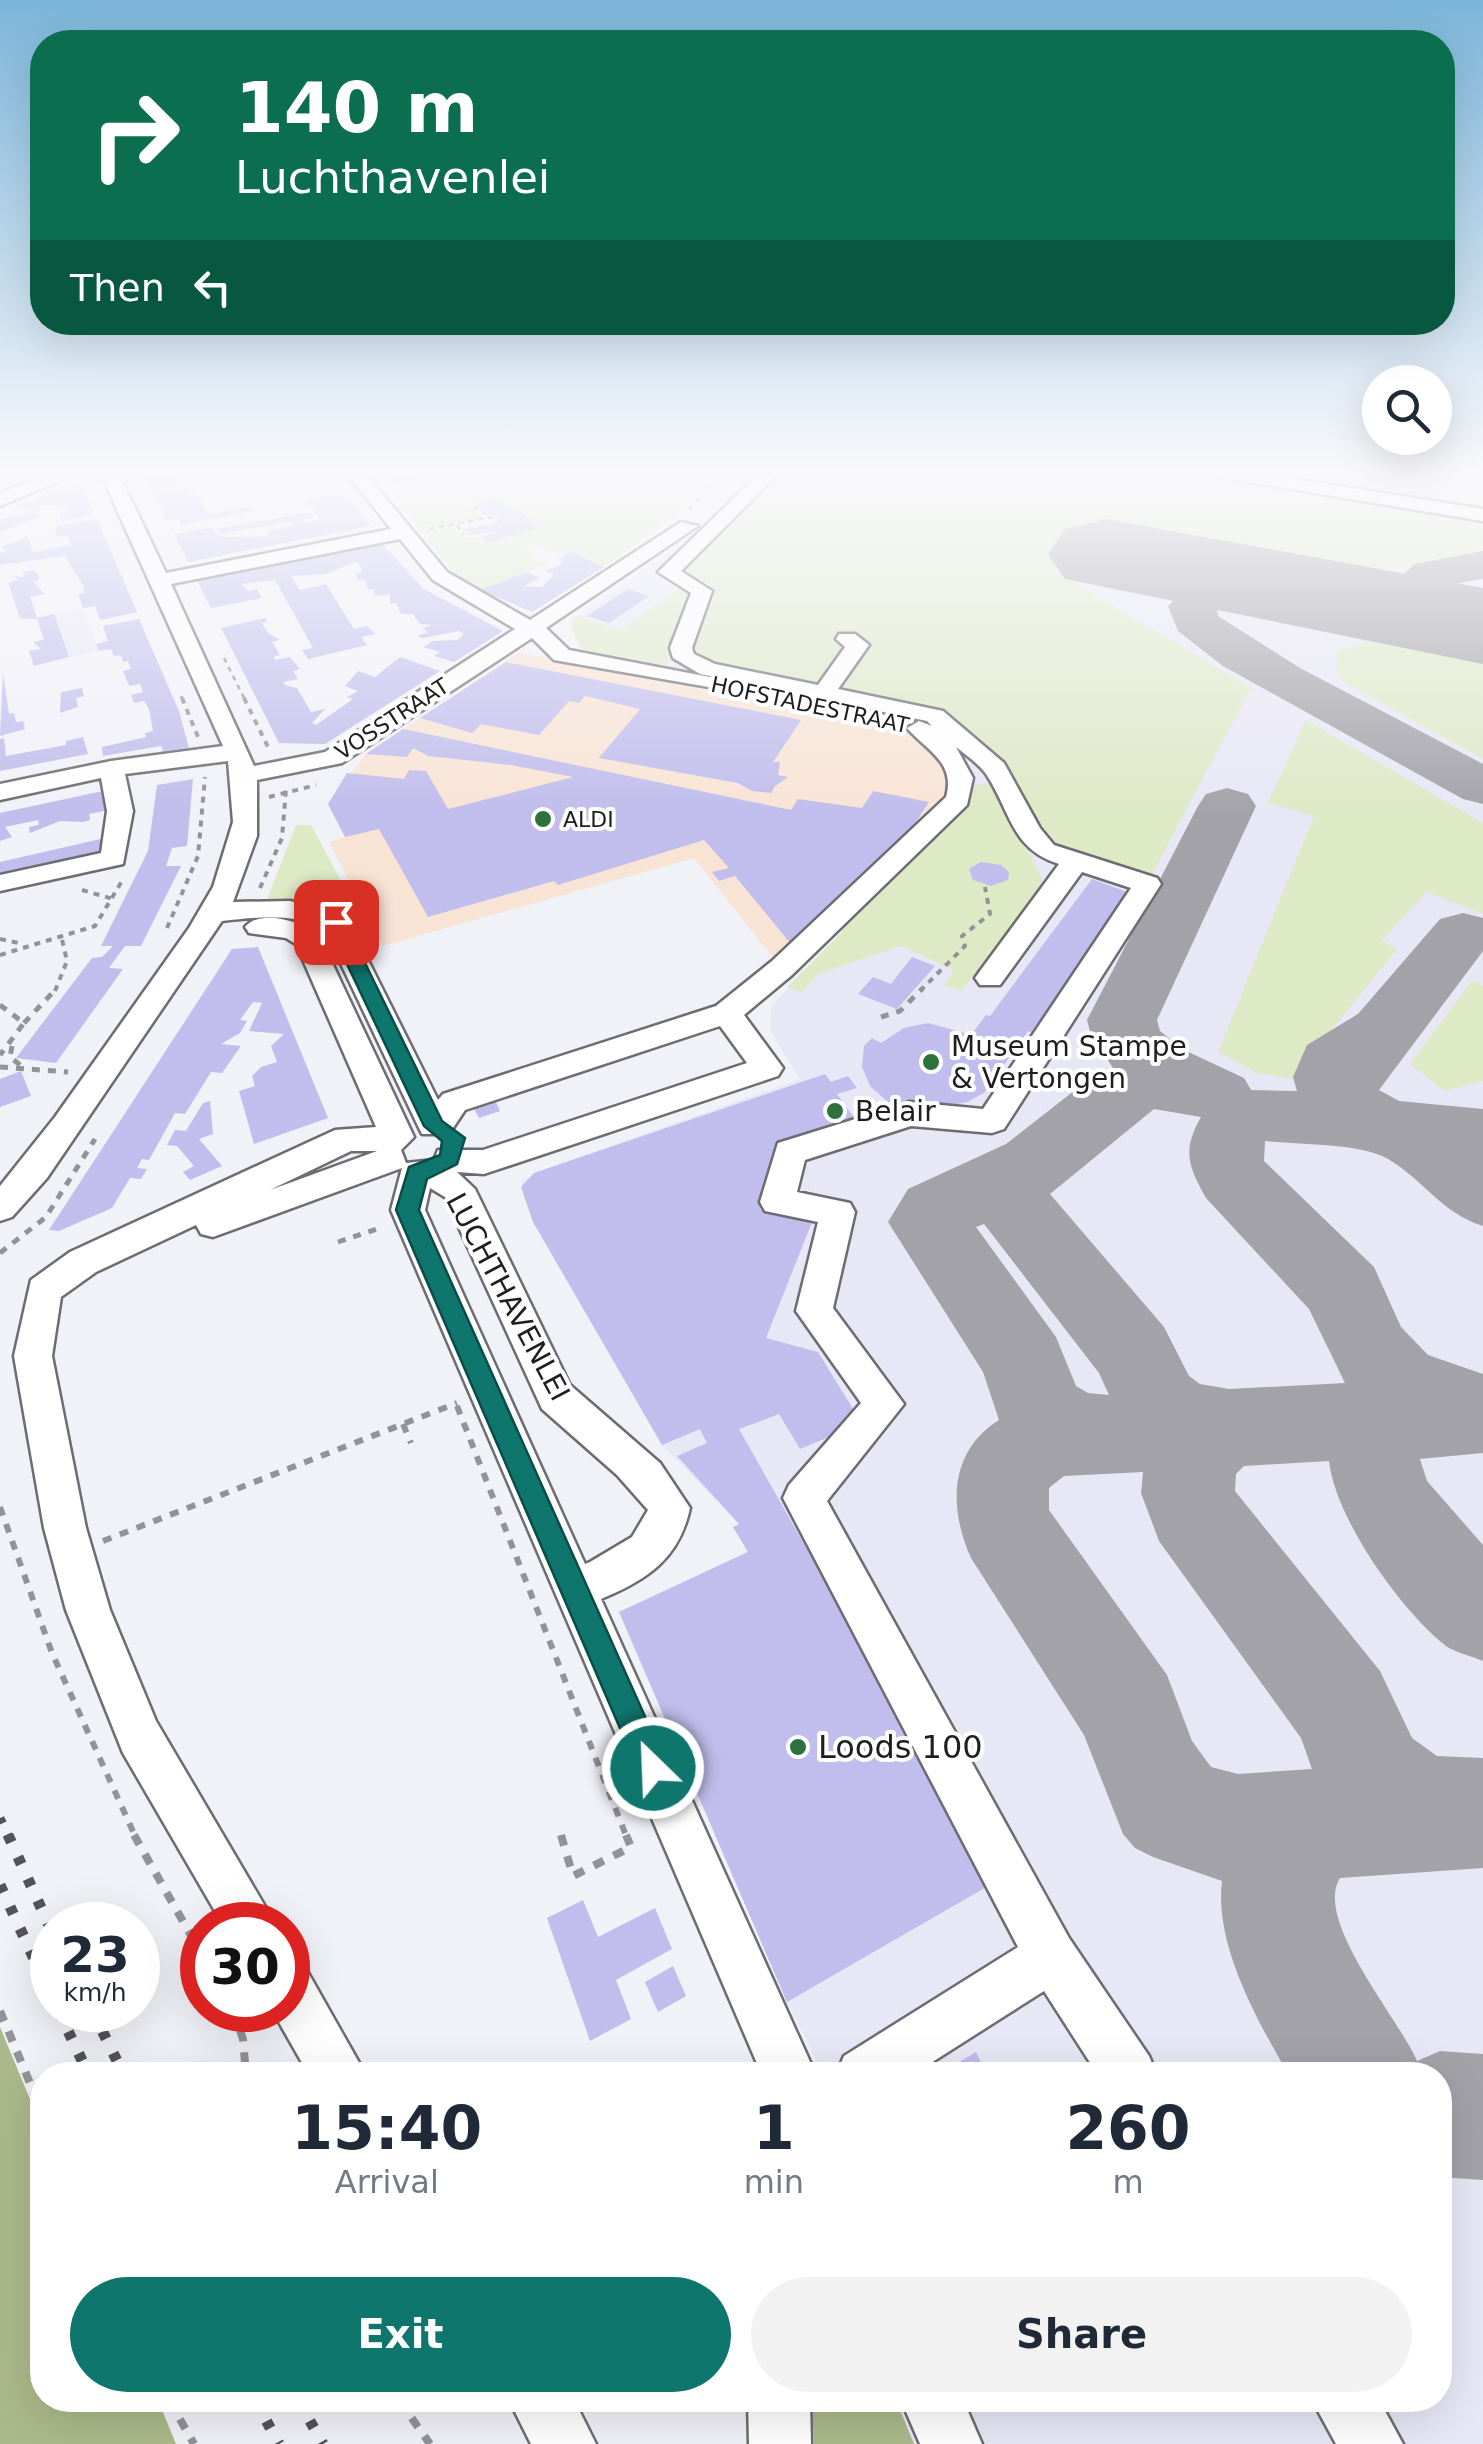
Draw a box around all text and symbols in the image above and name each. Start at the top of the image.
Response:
text: 140 m [235,67,478,149]
icon: right [70,70,200,200]
text: Luchthavenlei [235,151,550,204]
icon: left [185,260,240,315]
text: Then [70,266,165,310]
map controls [1362,365,1452,455]
button: search [1362,365,1452,455]
street label: HOFSTADESTRAAT [709,672,912,738]
street label: VOSSTRAAT [331,673,454,765]
place label: ALDI [563,807,614,832]
marker: ALDI [532,808,554,830]
pin [294,880,379,965]
icon: arrive [309,895,364,950]
place label: Museum Stampe & Vertongen [951,1030,1187,1095]
marker: Museum Stampe & Vertongen [920,1051,942,1073]
place label: Belair [855,1095,936,1128]
marker: Belair [824,1100,846,1122]
street label: LUCHTHAVENLEI [439,1188,577,1406]
position arrow [601,1716,705,1820]
place label: Loods 100 [818,1728,983,1766]
marker: Loods 100 [787,1736,809,1758]
speed limit sign: 30 [180,1902,310,2032]
text: 23 [60,1926,130,1984]
text: km/h [63,1978,127,2007]
text: 15:40 [291,2093,482,2163]
text: 1 [753,2093,795,2163]
text: 260 [1065,2093,1191,2163]
text: Arrival [335,2163,439,2201]
text: min [744,2163,804,2201]
text: m [1112,2163,1144,2201]
button: Exit [70,2277,731,2392]
button: Share [751,2277,1412,2392]

